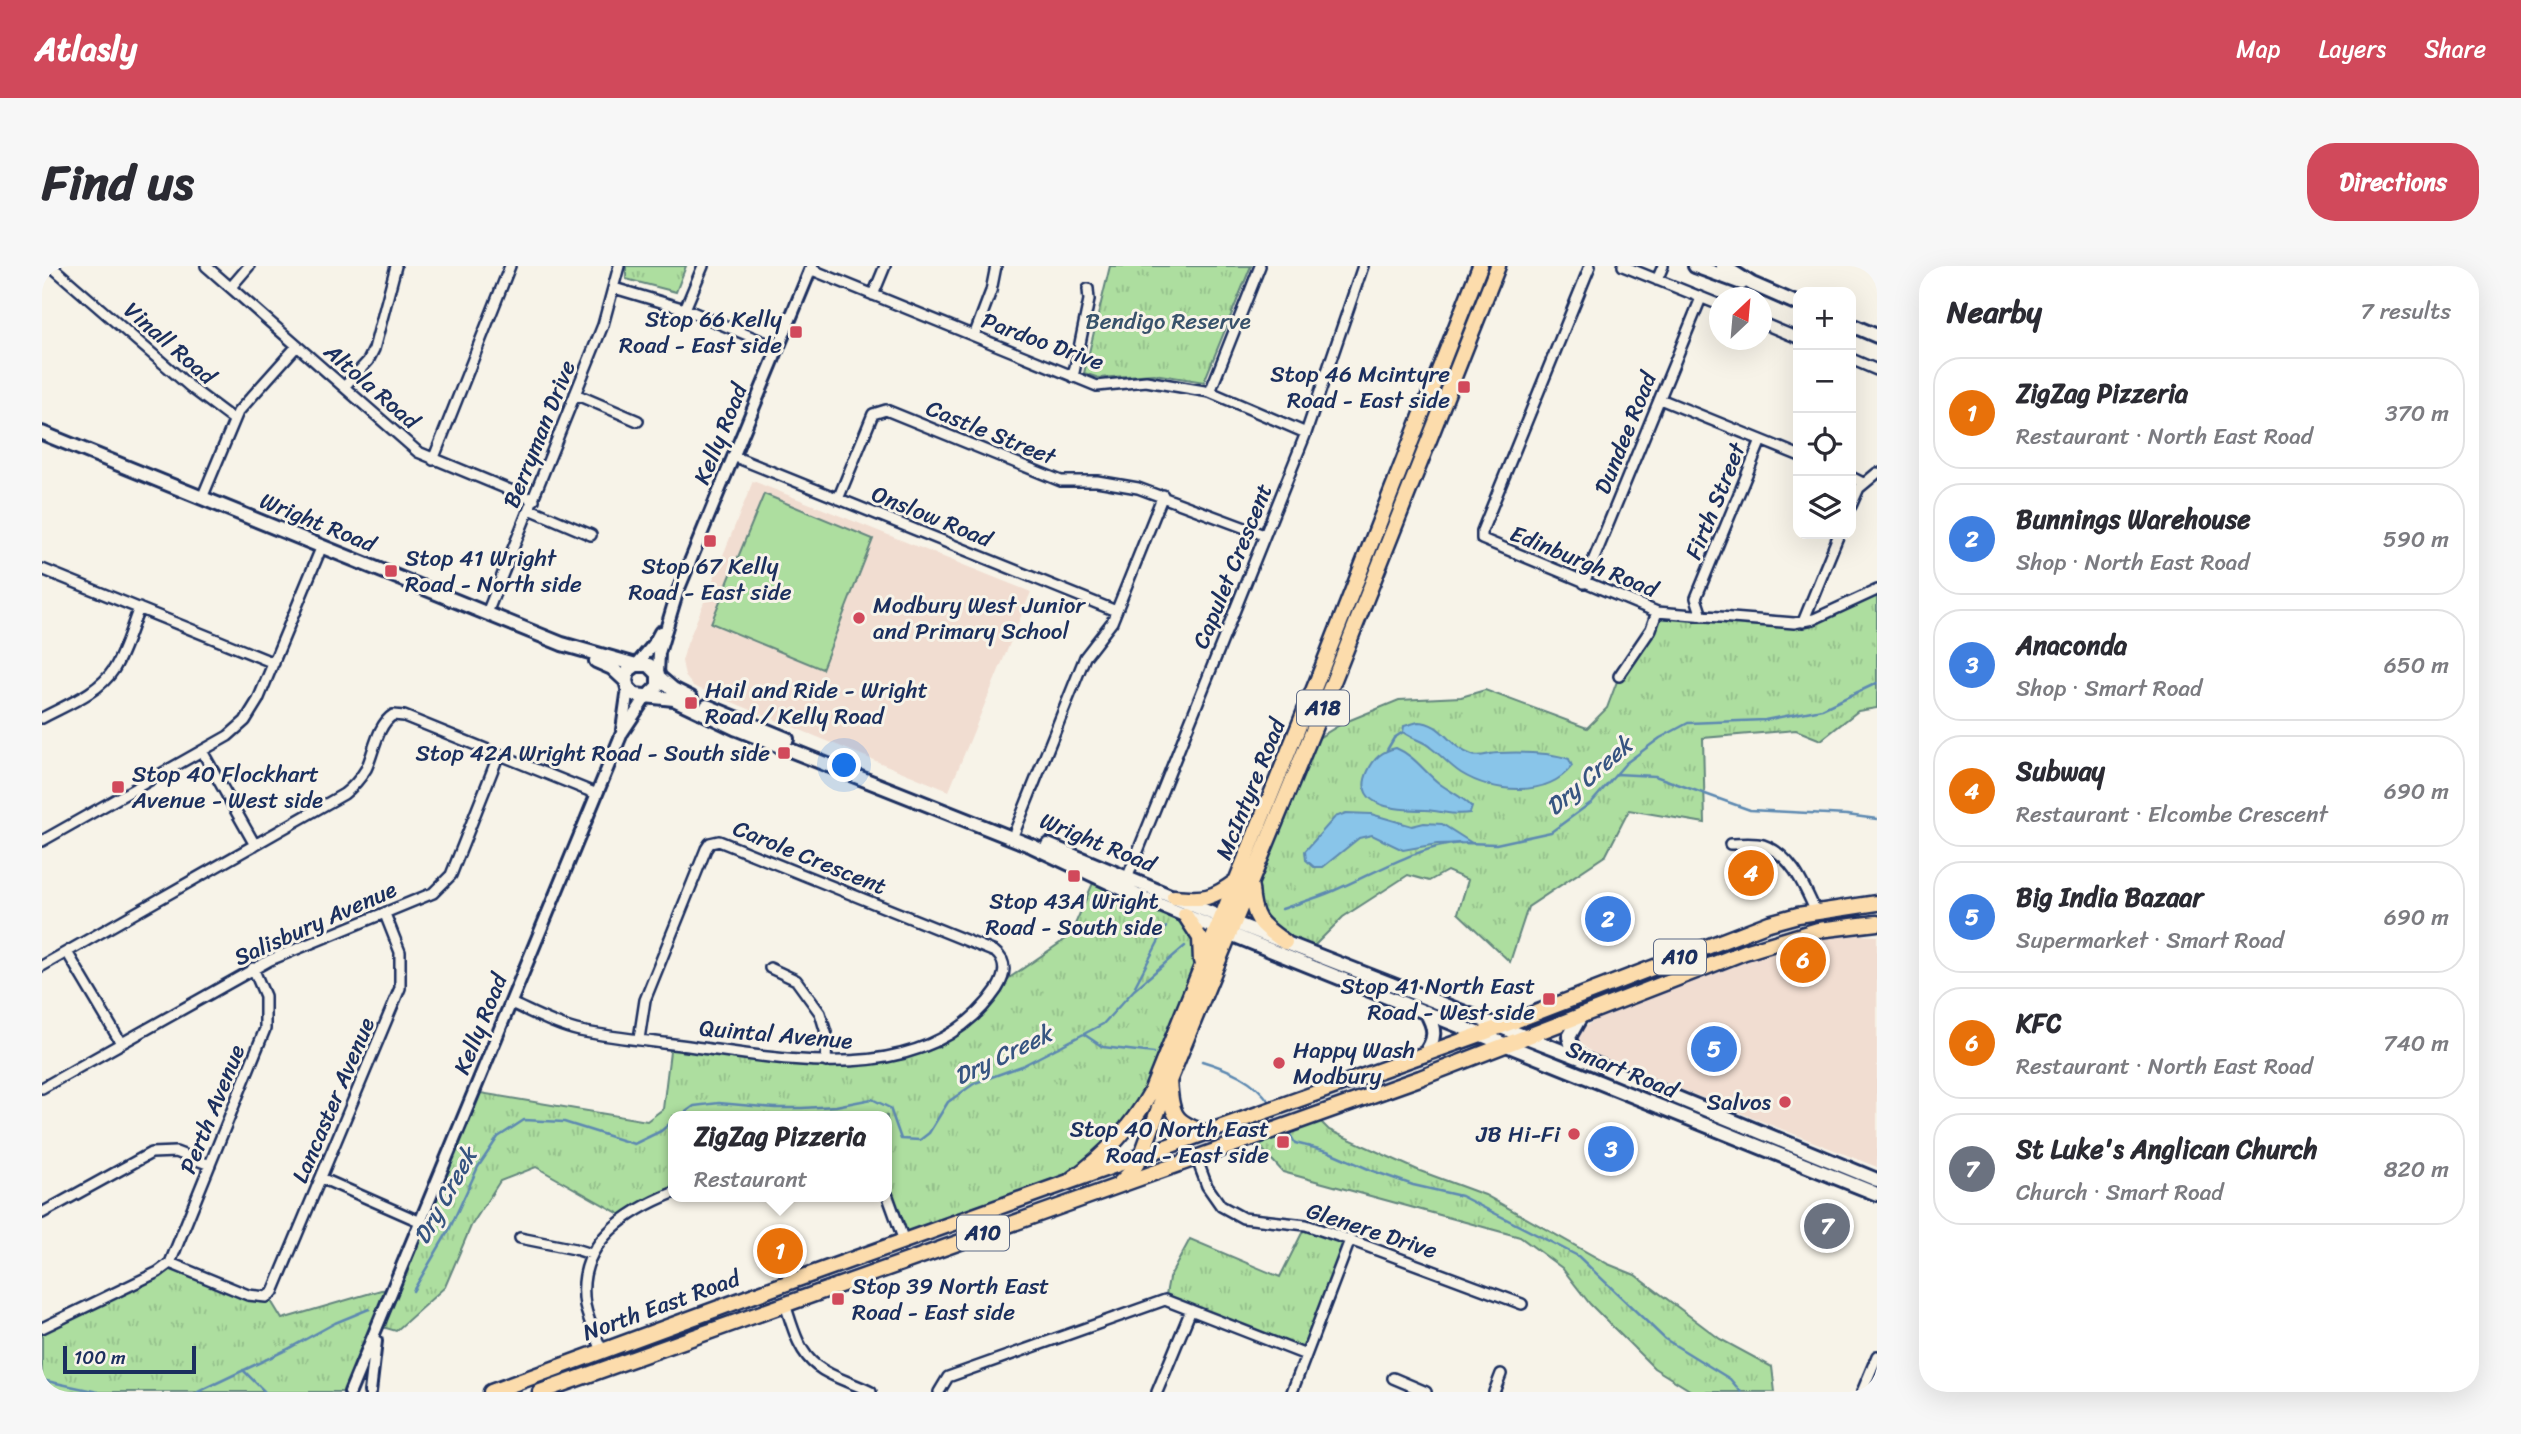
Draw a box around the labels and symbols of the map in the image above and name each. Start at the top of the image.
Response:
north arrow [1709,287,1772,350]
street label: Vinall Road [114,291,227,397]
place label: Stop 66 Kelly Road - East side [619,299,782,366]
street label: Pardoo Drive [976,300,1110,383]
park label: Bendigo Reserve [1085,301,1251,342]
marker: Stop 66 Kelly Road - East side [788,324,804,340]
street label: Altola Road [314,332,430,441]
street label: Berryman Drive [491,354,588,514]
place label: Stop 46 Mcintyre Road - East side [1270,354,1450,421]
street label: Dundee Road [1582,364,1669,501]
street label: Kelly Road [682,376,760,491]
marker: Stop 46 Mcintyre Road - East side [1456,379,1472,395]
street label: Castle Street [920,388,1064,478]
street label: Firth Street [1673,435,1758,566]
street label: Onslow Road [865,474,1000,560]
street label: Capulet Crescent [1181,477,1284,655]
street label: Wright Road [253,481,384,565]
street label: Edinburgh Road [1504,513,1666,610]
marker: Stop 67 Kelly Road - East side [702,533,718,549]
place label: Stop 41 Wright Road - North side [405,538,582,605]
place label: Stop 67 Kelly Road - East side [629,546,792,613]
marker: Stop 41 Wright Road - North side [383,563,399,579]
place label: Modbury West Junior and Primary School [873,585,1086,652]
marker: Modbury West Junior and Primary School [851,610,867,626]
place label: Hail and Ride - Wright Road / Kelly Road [705,670,928,737]
road number: A18 [1297,690,1349,726]
marker: Hail and Ride - Wright Road / Kelly Road [683,695,699,711]
street label: McIntyre Road [1203,710,1298,866]
water label: Dry Creek [1536,724,1645,826]
place label: Stop 42A Wright Road - South side [416,733,770,774]
marker: Stop 42A Wright Road - South side [776,745,792,761]
your location [827,748,861,782]
place label: Stop 40 Flockhart Avenue - West side [131,754,323,821]
marker: Stop 40 Flockhart Avenue - West side [110,779,126,795]
street label: Wright Road [1033,801,1164,885]
street label: Carole Crescent [727,808,893,907]
pin: 4 [1728,847,1774,899]
marker: Stop 43A Wright Road - South side [1066,868,1082,884]
street label: Salisbury Avenue [227,869,403,978]
place label: Stop 43A Wright Road - South side [985,881,1163,948]
pin: 2 [1585,893,1631,945]
pin: 6 [1780,934,1826,986]
road number: A10 [1654,940,1706,974]
street label: Kelly Road [442,966,520,1081]
place label: Stop 41 North East Road - West side [1340,966,1535,1033]
marker: Stop 41 North East Road - West side [1541,991,1557,1007]
street label: Quintal Avenue [698,1007,854,1062]
street label: Lancaster Avenue [280,1011,387,1190]
water label: Dry Creek [947,1012,1062,1097]
pin: 5 [1691,1023,1737,1075]
street label: Smart Road [1560,1028,1686,1111]
place label: Happy Wash Modbury [1293,1030,1415,1097]
street label: Perth Avenue [168,1038,257,1180]
marker: Happy Wash Modbury [1271,1055,1287,1071]
place label: Salvos [1707,1082,1772,1123]
marker: Salvos [1777,1094,1793,1110]
place label: Stop 40 North East Road - East side [1070,1109,1269,1176]
place label: JB Hi-Fi [1475,1114,1561,1155]
pin: 3 [1588,1123,1634,1175]
marker: JB Hi-Fi [1566,1126,1582,1142]
marker: Stop 40 North East Road - East side [1275,1134,1291,1150]
water label: Dry Creek [401,1137,490,1252]
street label: Glenere Drive [1301,1190,1443,1271]
pin: 7 [1804,1200,1850,1252]
road number: A10 [957,1216,1009,1250]
pin: 1 [757,1225,803,1277]
street label: North East Road [577,1257,748,1353]
place label: Stop 39 North East Road - East side [852,1266,1049,1333]
marker: Stop 39 North East Road - East side [830,1291,846,1307]
scale bar [63,1343,196,1375]

